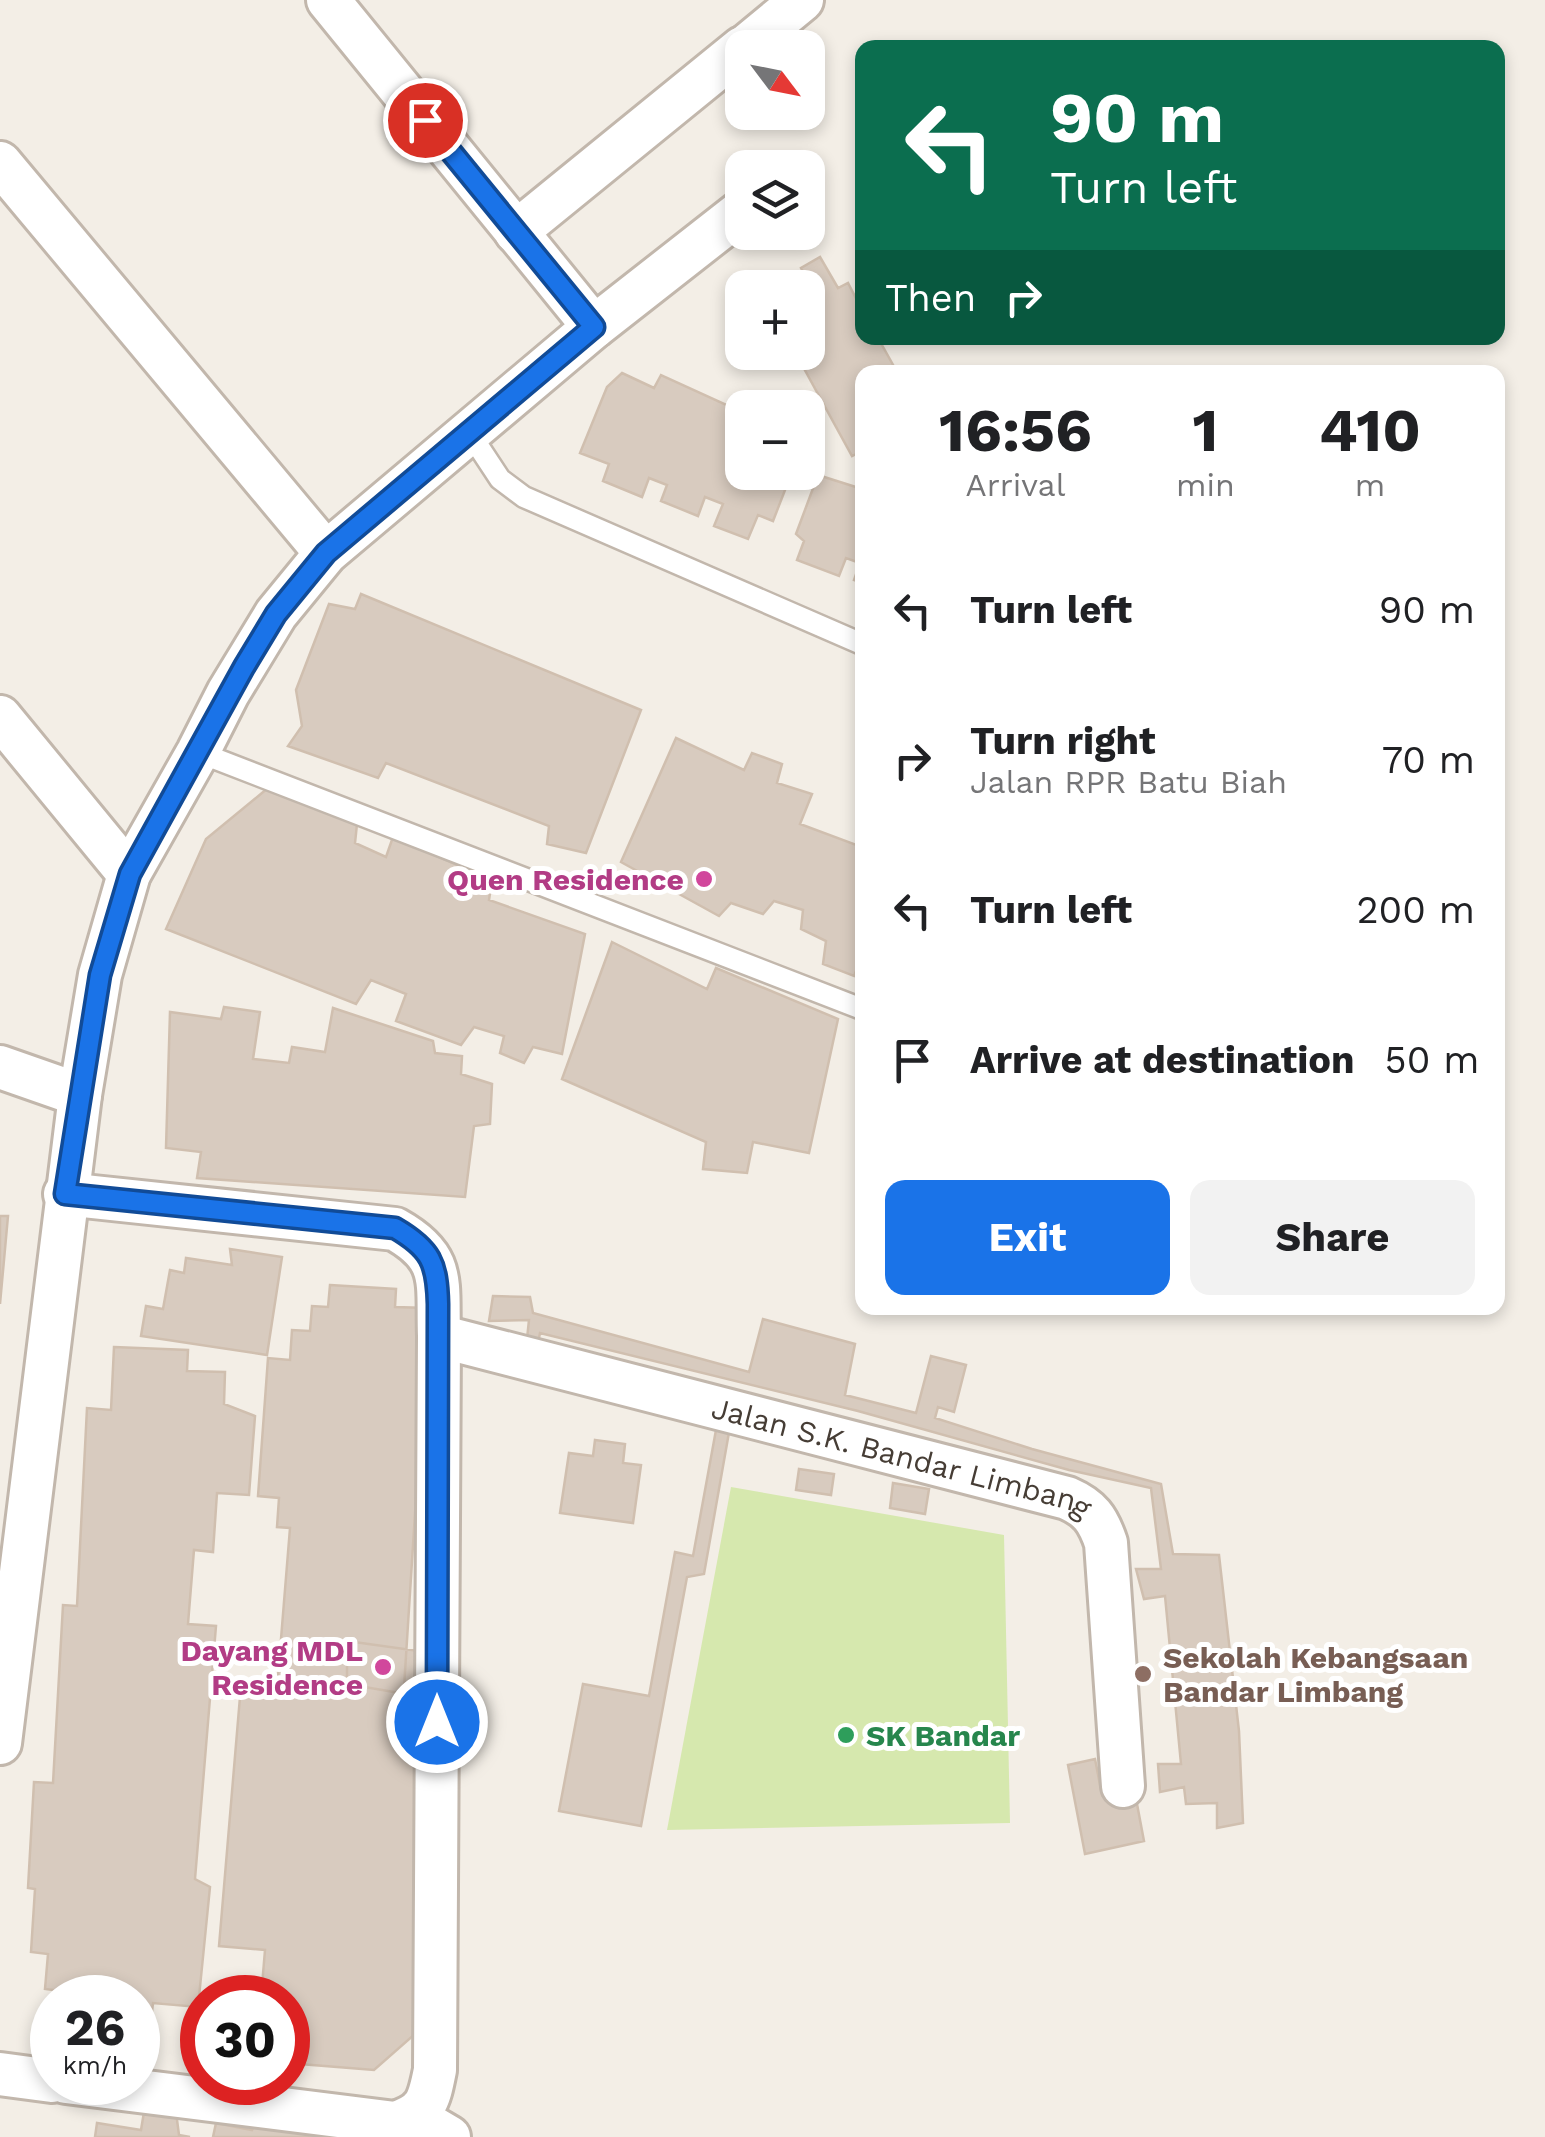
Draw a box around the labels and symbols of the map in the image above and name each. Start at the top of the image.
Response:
north arrow [725,30,825,130]
pin [383,78,468,163]
place label: Quen Residence [447,862,684,897]
marker: Quen Residence [693,868,715,890]
street label: Jalan S.K. Bandar Limbang [708,1390,1099,1525]
place label: Dayang MDL Residence [180,1633,363,1702]
place label: Sekolah Kebangsaan Bandar Limbang [1163,1640,1468,1709]
marker: Dayang MDL Residence [372,1656,394,1678]
marker: Sekolah Kebangsaan Bandar Limbang [1132,1663,1154,1685]
position arrow [385,1670,489,1774]
place label: SK Bandar [866,1718,1020,1753]
marker: SK Bandar [835,1724,857,1746]
speed limit sign: 30 [180,1975,310,2105]

